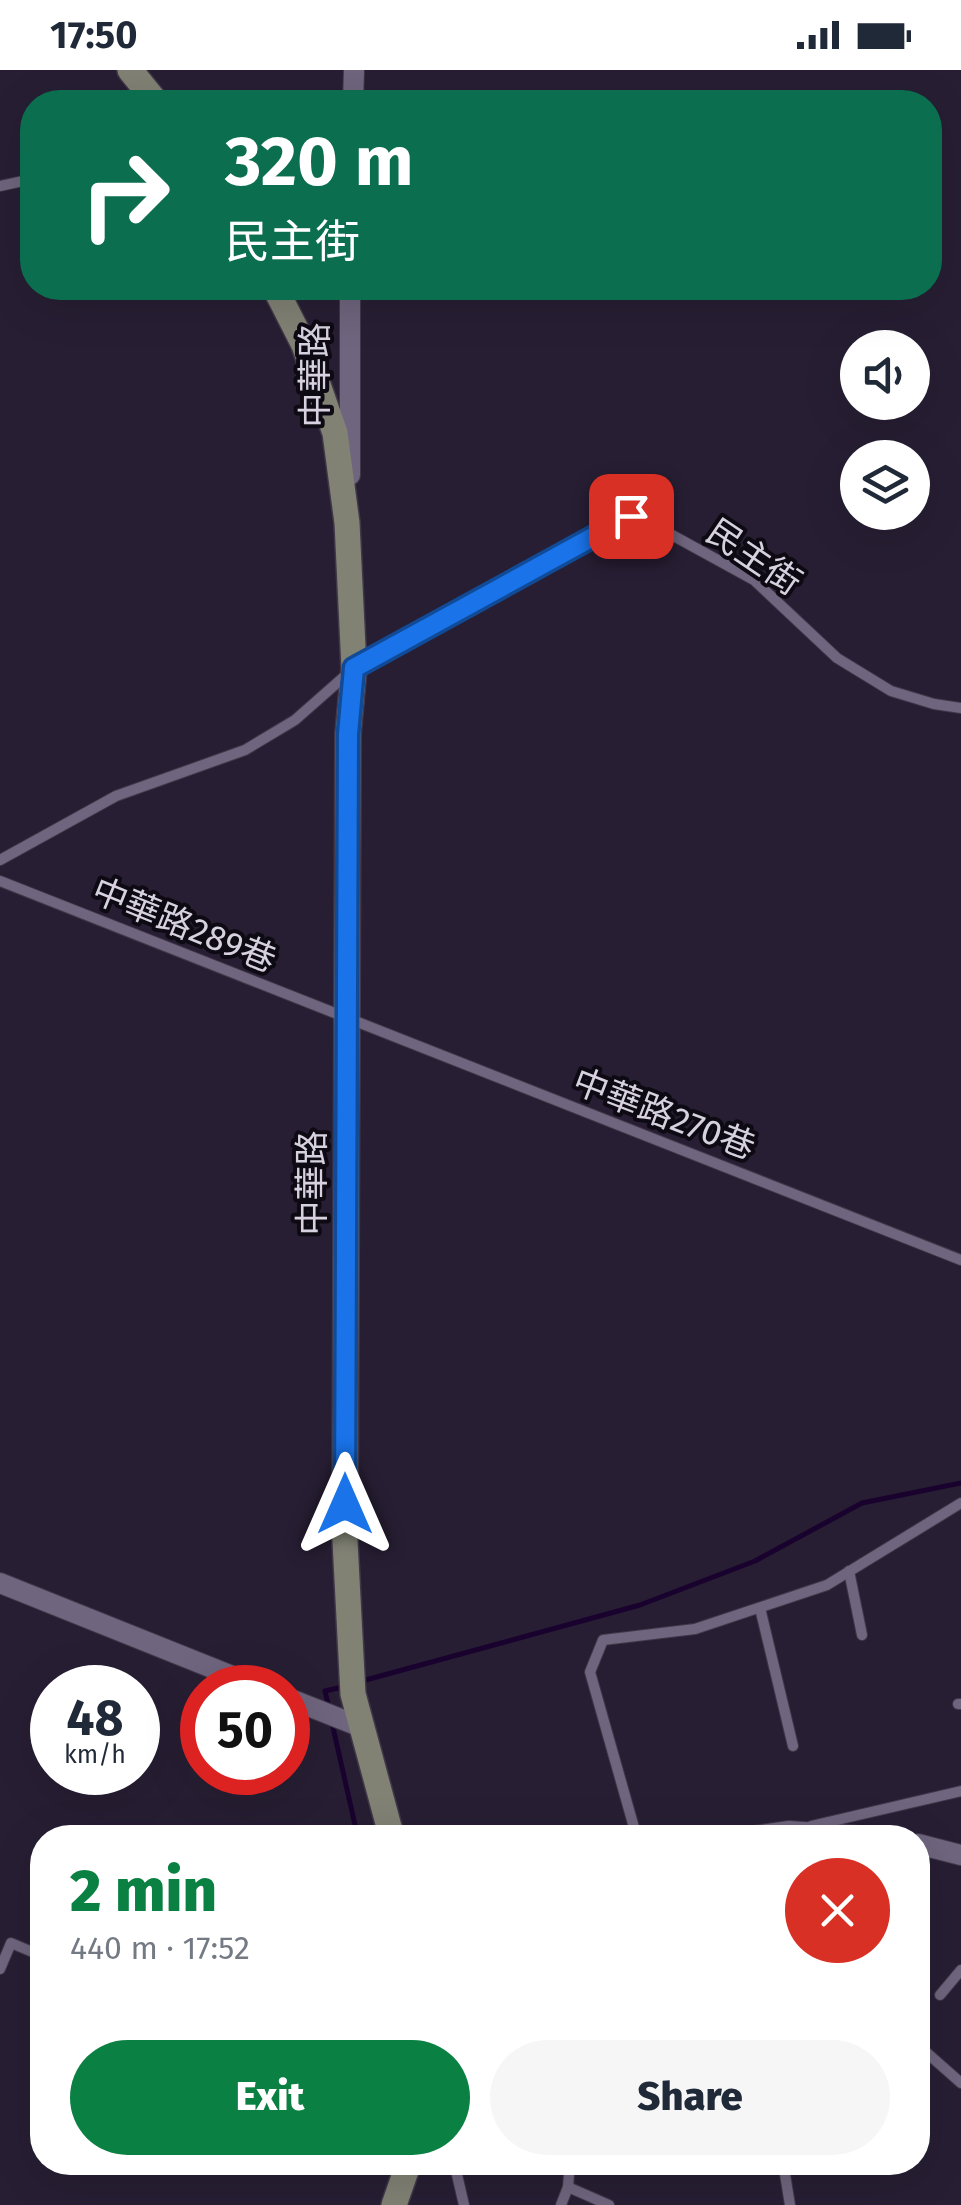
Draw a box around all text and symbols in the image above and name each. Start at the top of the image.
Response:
text: 17:50 [50,12,137,58]
text: 320 m [225,120,414,204]
icon: right [60,130,190,260]
text: 民主街 [225,215,360,269]
street label: 中華路 [294,322,336,428]
map controls [840,330,930,530]
button: sound [840,330,930,420]
button: layers [840,440,930,530]
pin [589,474,674,559]
icon: arrive [604,489,659,544]
street label: 民主街 [699,510,809,604]
street label: 中華路289巷 [86,869,282,981]
street label: 中華路270巷 [567,1060,761,1168]
street label: 中華路 [291,1130,333,1236]
position arrow [293,1452,397,1556]
speed limit sign: 50 [180,1665,310,1795]
text: 48 [66,1688,124,1748]
text: km/h [64,1740,126,1770]
text: 2 min [70,1855,217,1927]
button: close [785,1858,890,1963]
text: 440 m · 17:52 [70,1929,250,1967]
button: Exit [70,2040,470,2155]
button: Share [490,2040,890,2155]

